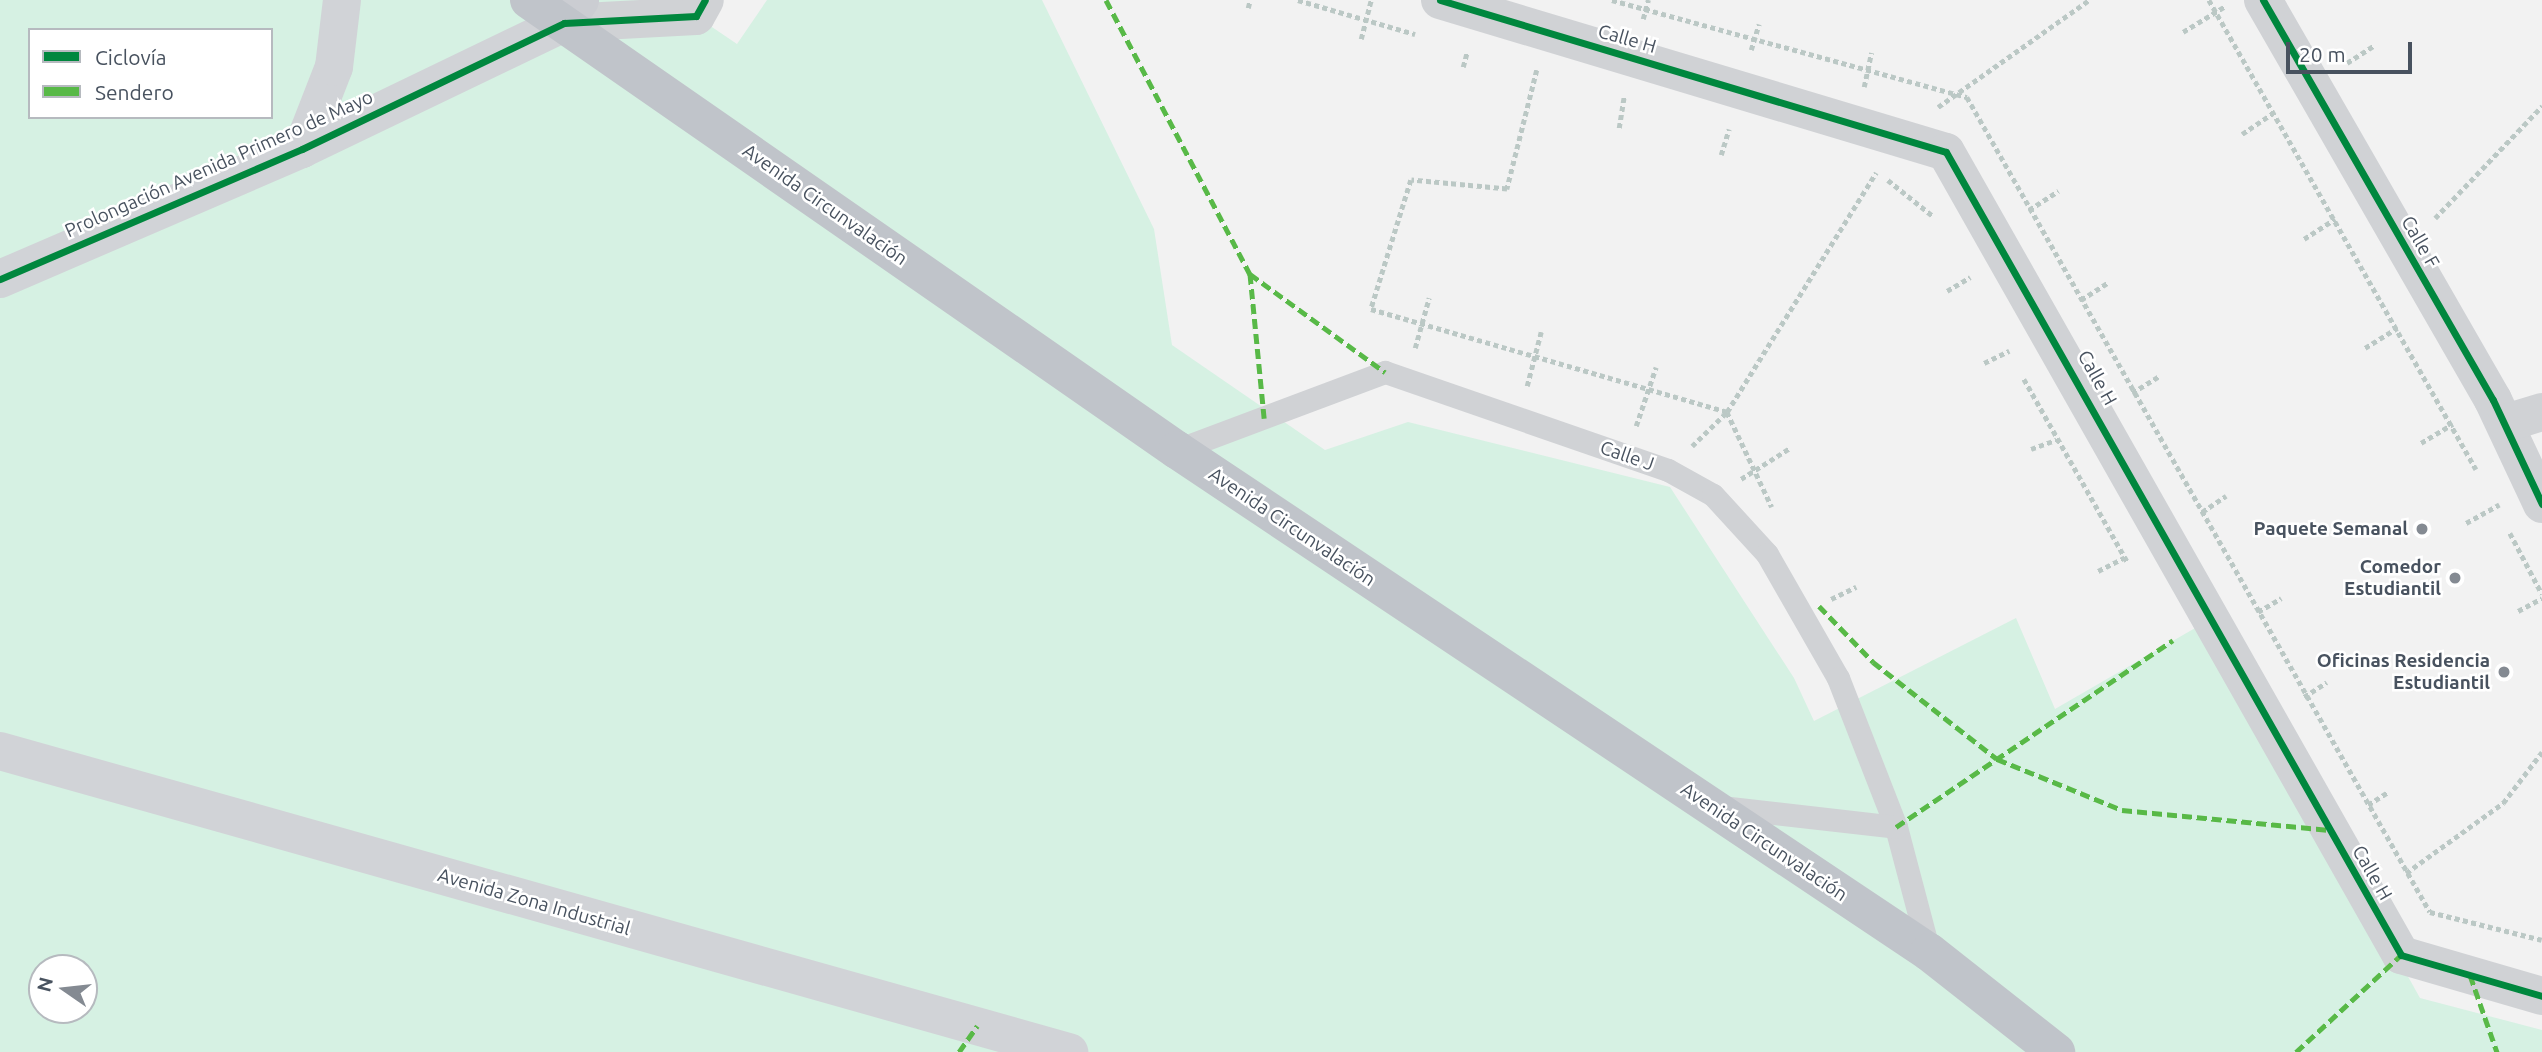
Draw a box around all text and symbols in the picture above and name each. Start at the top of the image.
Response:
street label: Calle H [1595,20,1659,58]
legend [28,28,273,119]
scale bar [2290,28,2416,72]
text: 20 m [2299,42,2346,66]
text: Ciclovía [95,45,167,69]
text: Sendero [95,80,174,104]
street label: Prolongación Avenida Primero de Mayo [61,86,377,242]
street label: Avenida Circunvalación [738,140,912,270]
street label: Calle F [2396,212,2444,272]
street label: Calle H [2073,346,2121,410]
street label: Calle J [1597,436,1657,476]
street label: Avenida Circunvalación [1205,463,1379,591]
place label: Paquete Semanal [2254,518,2408,540]
marker: Paquete Semanal [2414,521,2430,537]
place label: Comedor Estudiantil [2344,556,2441,600]
marker: Comedor Estudiantil [2447,570,2463,586]
place label: Oficinas Residencia Estudiantil [2317,650,2490,694]
marker: Oficinas Residencia Estudiantil [2496,664,2512,680]
street label: Avenida Circunvalación [1677,778,1851,906]
street label: Calle H [2347,842,2397,904]
street label: Avenida Zona Industrial [435,864,633,940]
north arrow [28,954,98,1024]
text: N [32,975,57,994]

